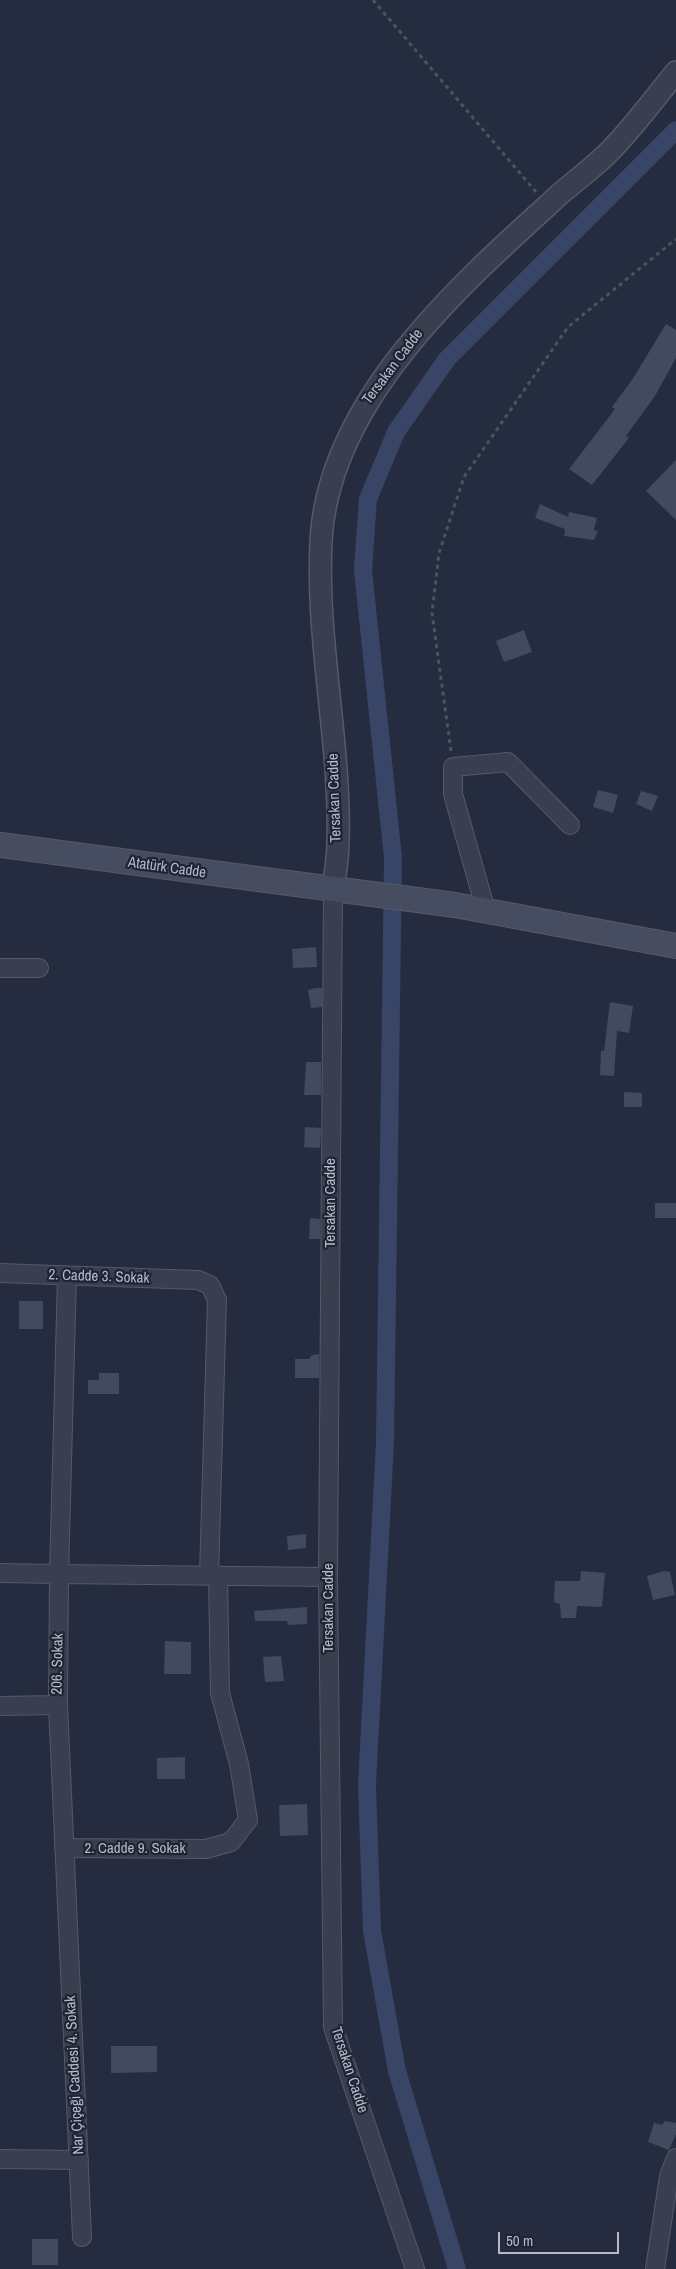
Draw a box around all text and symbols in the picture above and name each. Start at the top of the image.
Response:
street label: Tersakan Cadde [359,326,427,408]
street label: Tersakan Cadde [324,753,346,843]
street label: Atatürk Cadde [127,854,207,882]
street label: Tersakan Cadde [322,1158,340,1248]
street label: 2. Cadde 3. Sokak [48,1266,150,1288]
street label: Tersakan Cadde [320,1563,338,1653]
street label: 206. Sokak [48,1633,68,1695]
street label: 2. Cadde 9. Sokak [84,1840,186,1858]
street label: Nar Çiçeği Caddesi 4. Sokak [62,1995,88,2155]
street label: Tersakan Cadde [327,2025,371,2115]
scale bar [501,2222,622,2254]
text: 50 m [506,2230,533,2251]

